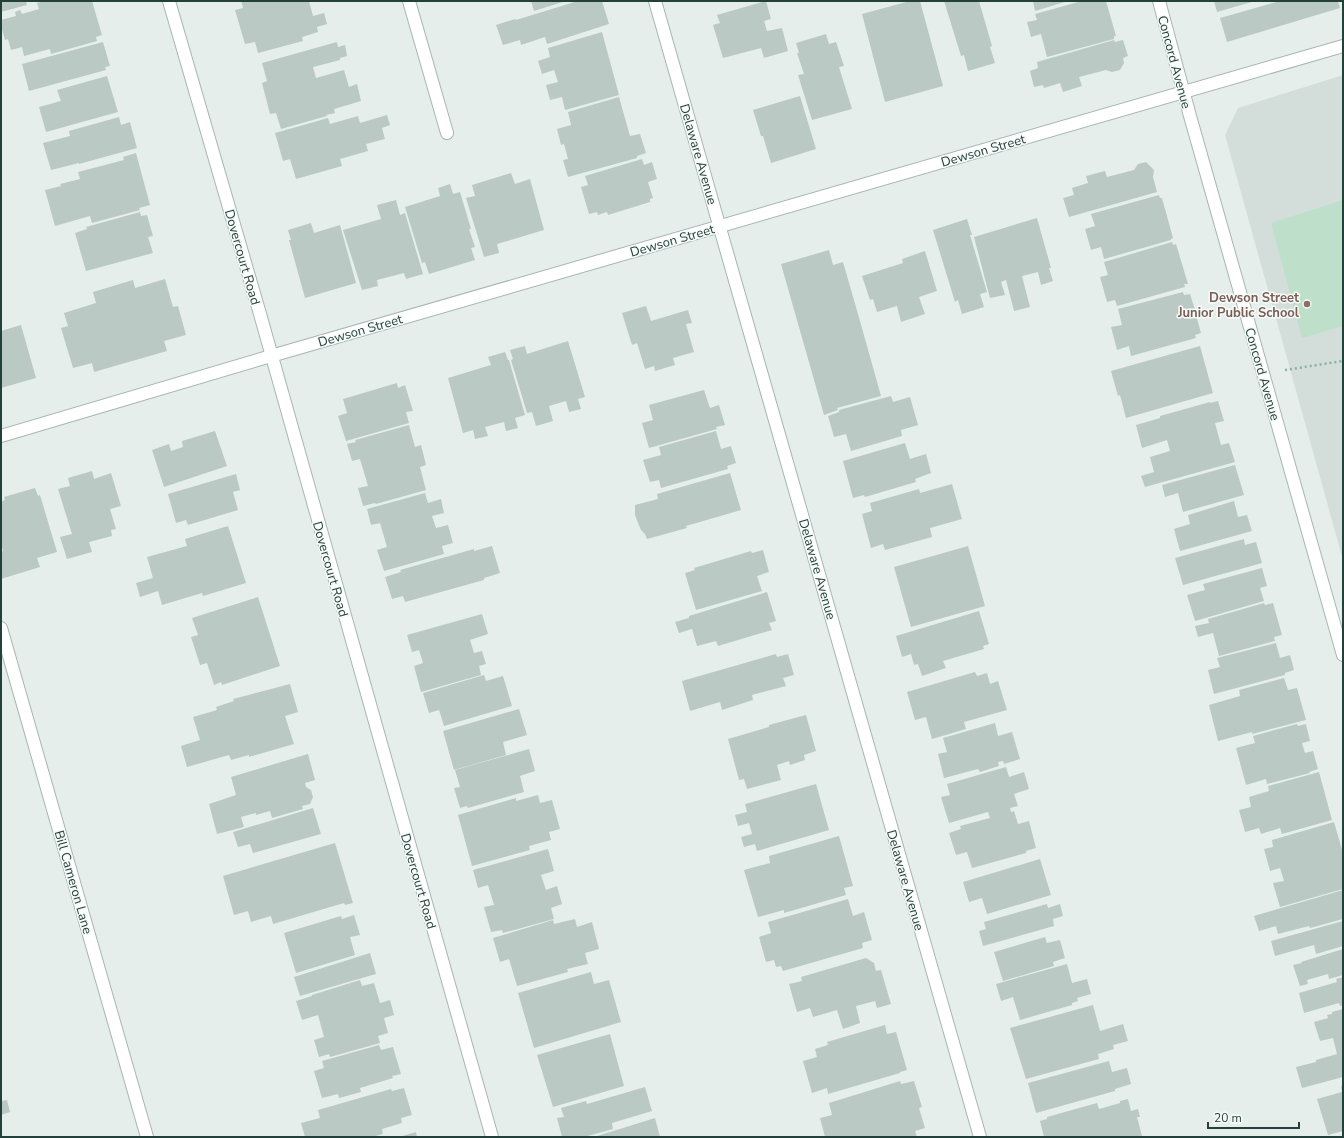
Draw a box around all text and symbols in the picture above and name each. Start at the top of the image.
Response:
street label: Concord Avenue [1153,14,1195,111]
street label: Delaware Avenue [675,102,721,207]
street label: Dewson Street [939,130,1028,172]
street label: Dovercourt Road [220,207,264,307]
street label: Dewson Street [628,220,717,262]
place label: Dewson Street Junior Public School [1177,289,1300,322]
marker: Dewson Street Junior Public School [1302,299,1312,309]
street label: Dewson Street [316,310,405,352]
street label: Concord Avenue [1240,326,1284,423]
street label: Delaware Avenue [794,517,840,622]
street label: Dovercourt Road [308,519,352,619]
street label: Bill Cameron Lane [50,828,96,936]
street label: Delaware Avenue [882,828,928,933]
street label: Dovercourt Road [396,831,440,931]
scale bar [1208,1104,1299,1130]
text: 20 m [1214,1110,1242,1126]

